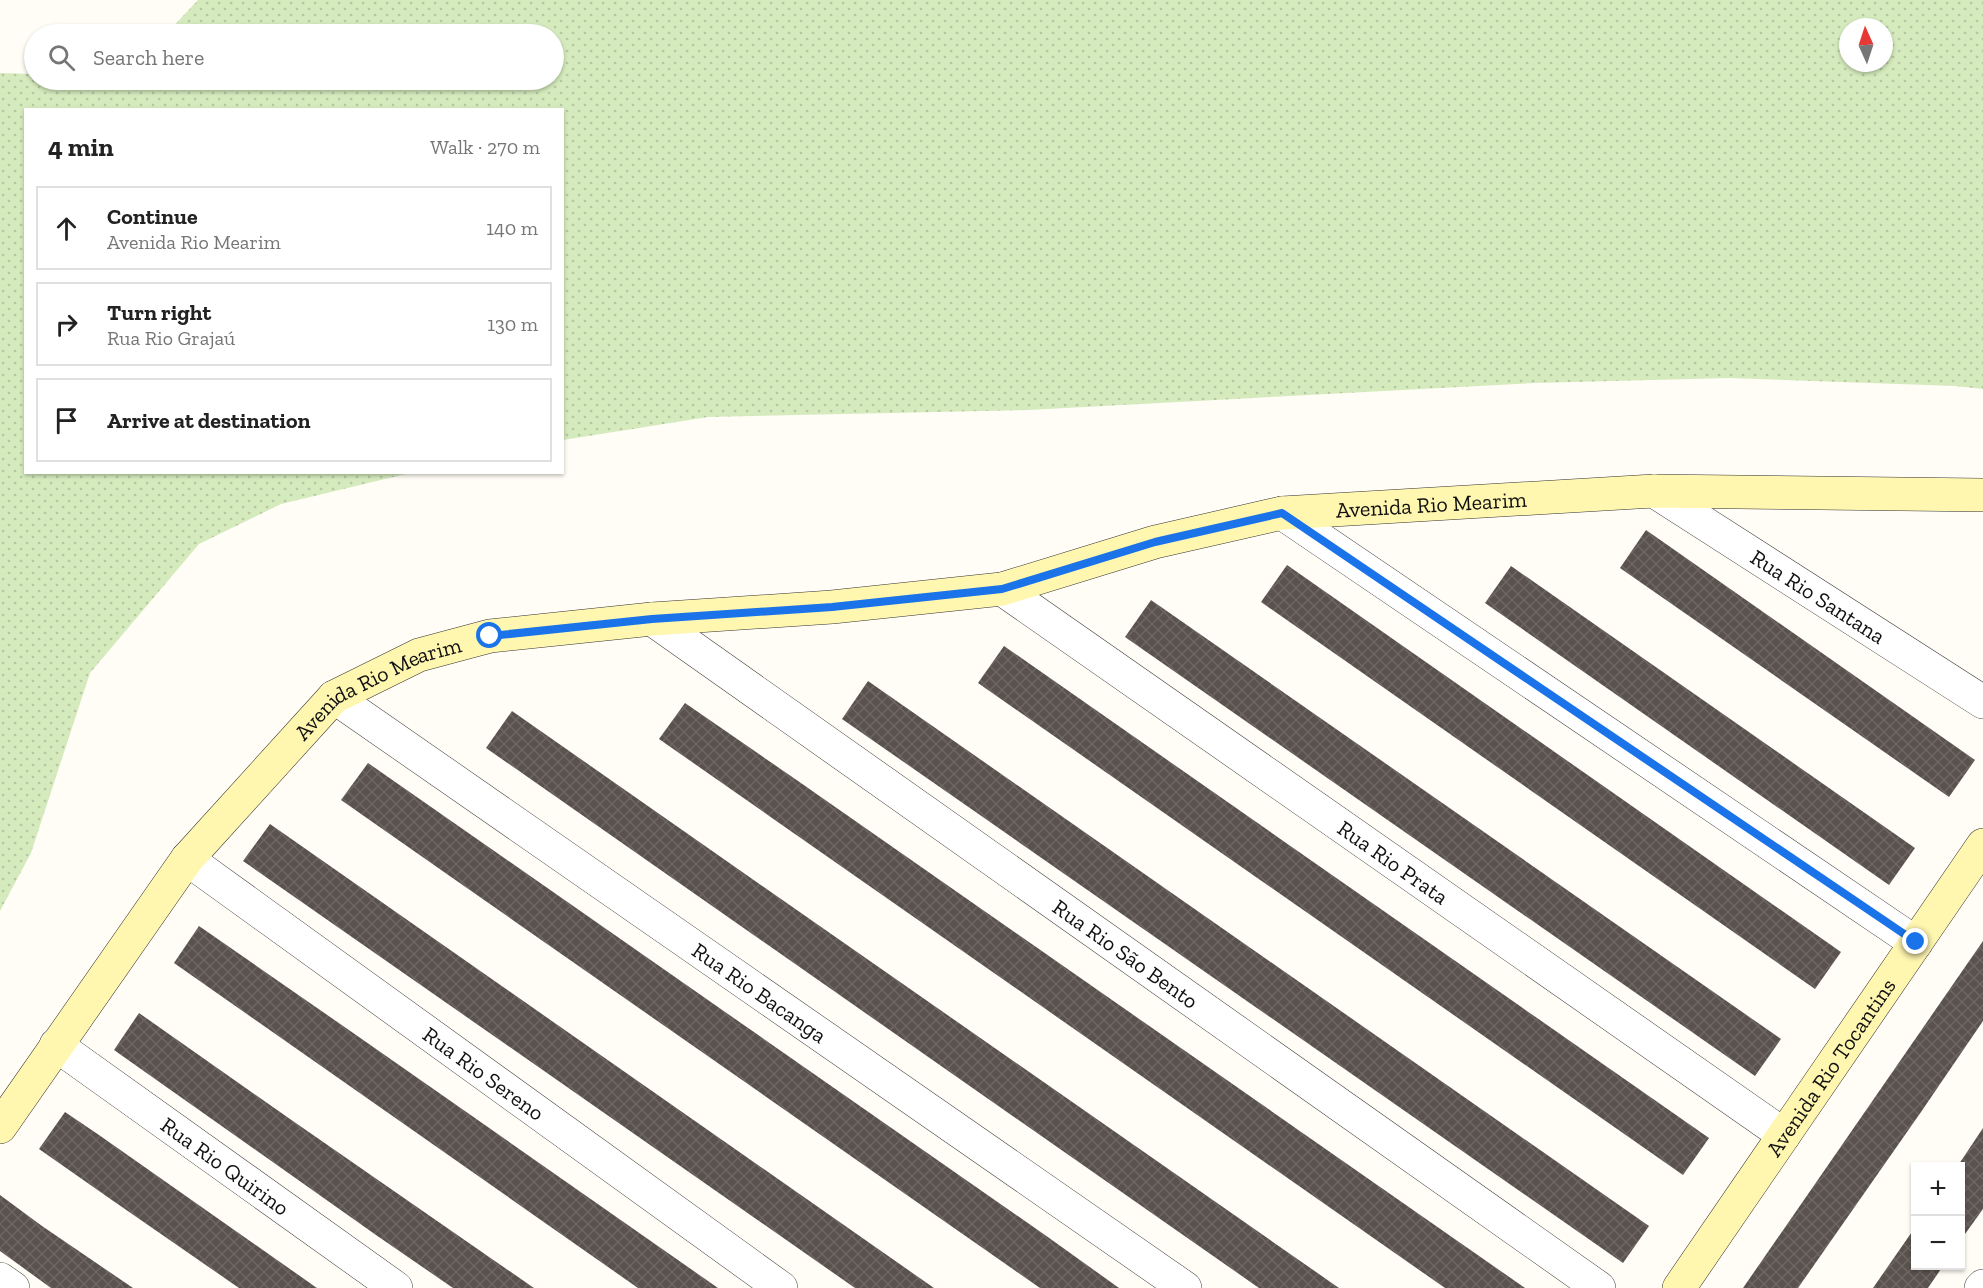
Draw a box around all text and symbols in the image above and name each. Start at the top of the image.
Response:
north arrow [1839,18,1893,72]
search box [24,24,564,90]
icon: search [45,41,78,74]
text: Search here [93,44,204,71]
text: 4 min [48,131,114,163]
text: Walk · 270 m [430,135,540,159]
text: Continue [107,203,198,230]
icon: ahead [50,212,83,245]
text: 140 m [486,216,538,240]
text: Avenida Rio Mearim [107,230,281,254]
text: Turn right [107,299,211,326]
icon: right [50,308,83,341]
text: 130 m [487,312,538,336]
text: Rua Rio Grajaú [107,326,235,350]
icon: arrive [50,404,83,437]
text: Arrive at destination [107,407,310,434]
street label: Avenida Rio Mearim [1335,485,1528,523]
street label: Rua Rio Santana [1746,543,1891,650]
route start [476,622,502,648]
street label: Avenida Rio Mearim [288,631,464,745]
street label: Rua Rio Prata [1333,814,1454,910]
street label: Rua Rio São Bento [1048,893,1204,1014]
route end [1902,928,1928,954]
street label: Rua Rio Bacanga [687,936,832,1049]
street label: Avenida Rio Tocantins [1760,973,1901,1161]
street label: Rua Rio Sereno [418,1020,550,1126]
street label: Rua Rio Quirino [156,1111,295,1221]
map controls [1911,1162,1965,1270]
button: + [1911,1162,1965,1216]
button: − [1911,1216,1965,1270]

